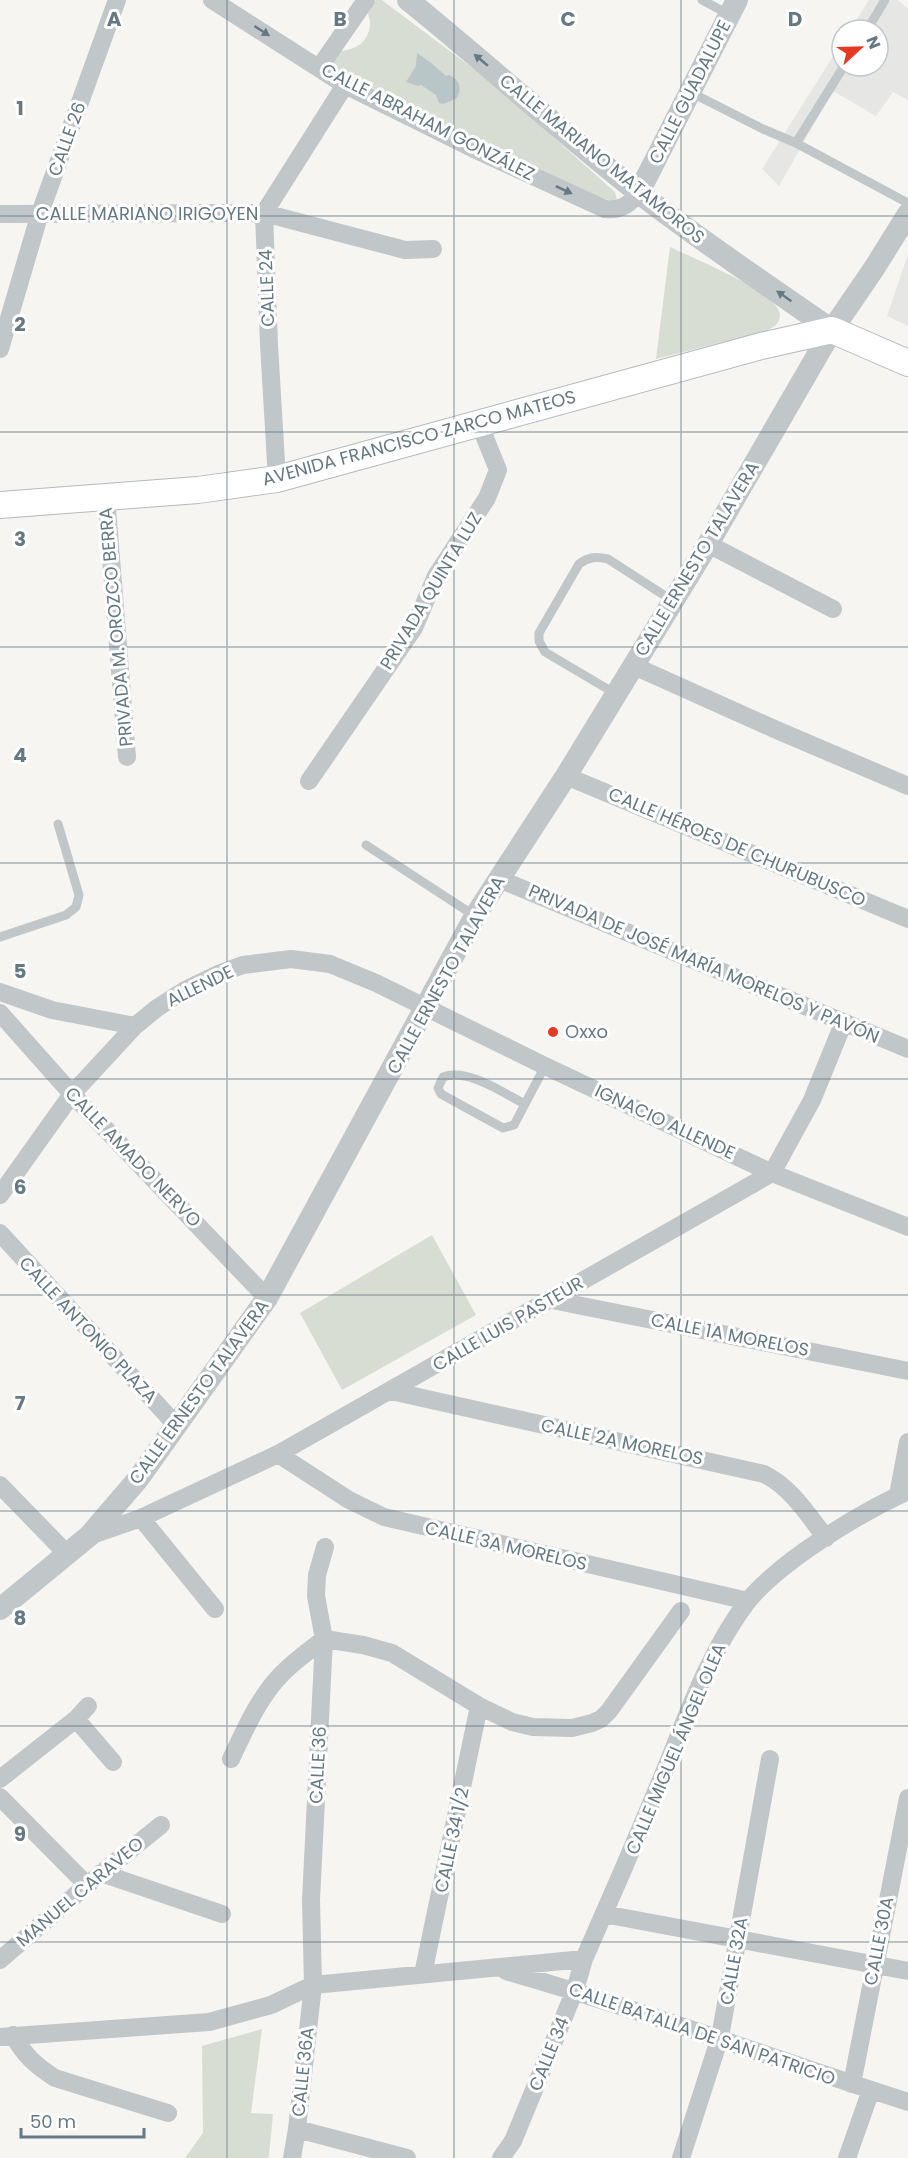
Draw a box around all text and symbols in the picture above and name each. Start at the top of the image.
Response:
text: A [107,5,122,33]
text: B [333,5,347,33]
text: C [560,5,576,33]
text: D [788,5,802,33]
street label: CALLE GUADALUPE [642,16,737,168]
north arrow [830,18,890,78]
one-way arrow [254,26,270,37]
text: N [861,33,886,52]
one-way arrow [474,54,489,67]
street label: CALLE ABRAHAM GONZÁLEZ [317,57,539,186]
street label: CALLE MARIANO MATAMOROS [495,68,710,249]
text: 1 [16,94,24,122]
street label: CALLE 26 [42,98,92,179]
one-way arrow [556,185,574,195]
street label: CALLE MARIANO IRIGOYEN [36,201,258,226]
street label: CALLE 24 [253,249,280,327]
one-way arrow [776,290,792,302]
text: 2 [14,310,26,338]
street label: AVENIDA FRANCISCO ZARCO MATEOS [259,384,578,491]
street label: CALLE ERNESTO TALAVERA [628,457,765,661]
street label: PRIVADA M. OROZCO BERRA [93,506,138,748]
street label: PRIVADA QUINTA LUZ [374,507,488,674]
text: 3 [14,525,26,553]
text: 4 [13,741,27,769]
street label: CALLE HÉROES DE CHURUBUSCO [605,781,870,912]
street label: CALLE ERNESTO TALAVERA [381,871,511,1078]
street label: PRIVADA DE JOSÉ MARÍA MORELOS Y PAVÓN [525,878,883,1049]
text: 5 [14,957,27,985]
street label: ALLENDE [162,959,237,1012]
place label: Oxxo [565,1019,608,1044]
marker: Oxxo [546,1025,560,1039]
street label: IGNACIO ALLENDE [591,1078,739,1165]
street label: CALLE AMADO NERVO [60,1081,207,1232]
text: 6 [14,1173,26,1201]
street label: CALLE ANTONIO PLAZA [14,1251,163,1409]
street label: CALLE LUIS PASTEUR [428,1270,588,1377]
street label: CALLE ERNESTO TALAVERA [123,1294,274,1489]
street label: CALLE 1A MORELOS [649,1307,811,1362]
text: 7 [15,1389,26,1417]
street label: CALLE 2A MORELOS [539,1412,706,1471]
street label: CALLE 3A MORELOS [423,1515,590,1576]
text: 8 [14,1604,26,1632]
street label: CALLE MIGUEL ÁNGEL OLEA [620,1639,731,1858]
street label: CALLE 36 [303,1726,332,1804]
street label: CALLE 34 1/2 [428,1785,475,1895]
text: 9 [14,1820,26,1848]
street label: MANUEL CARAVEO [11,1831,149,1952]
street label: CALLE 30A [858,1895,899,1987]
street label: CALLE 32A [713,1915,754,2007]
street label: CALLE BATALLA DE SAN PATRICIO [566,1976,839,2091]
street label: CALLE 34 [522,2013,575,2094]
street label: CALLE 36A [285,2026,320,2118]
scale bar [21,2101,144,2139]
text: 50 m [30,2109,76,2134]

